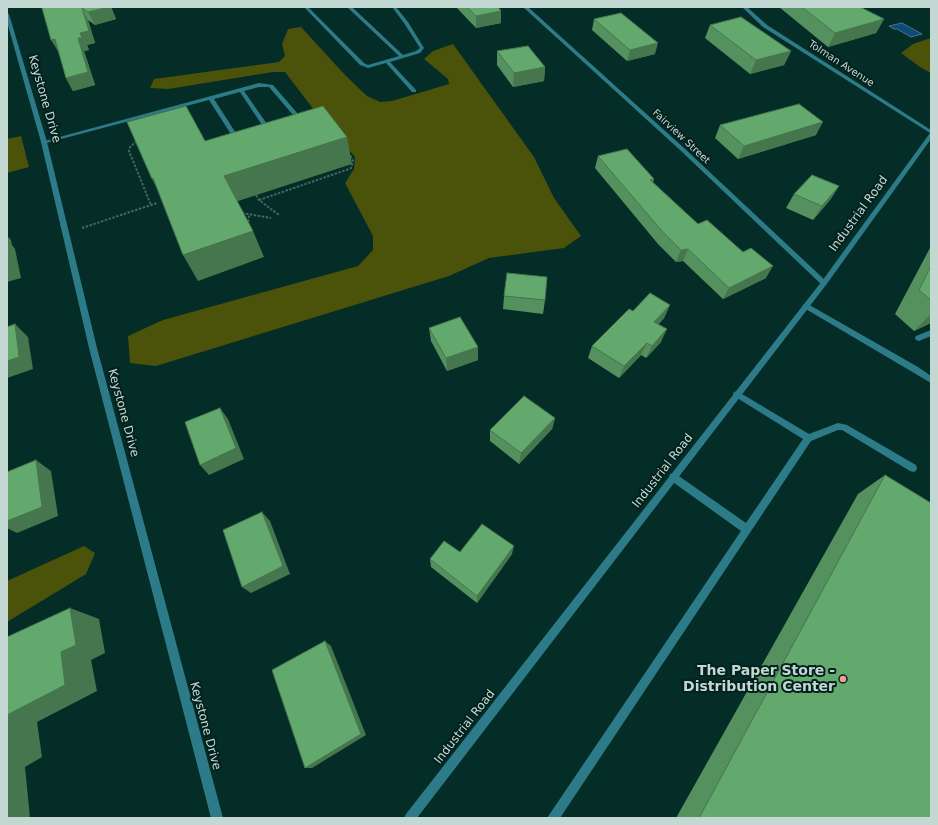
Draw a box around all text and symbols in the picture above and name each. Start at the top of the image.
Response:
street label: Tolman Avenue [806,38,876,90]
street label: Keystone Drive [25,53,63,145]
street label: Fairview Street [650,107,712,167]
street label: Industrial Road [827,173,891,255]
street label: Keystone Drive [104,367,142,459]
street label: Industrial Road [630,431,696,511]
place label: The Paper Store - Distribution Center [683,663,835,696]
marker: The Paper Store - Distribution Center [838,674,848,684]
street label: Keystone Drive [186,680,224,772]
street label: Industrial Road [432,687,498,767]

